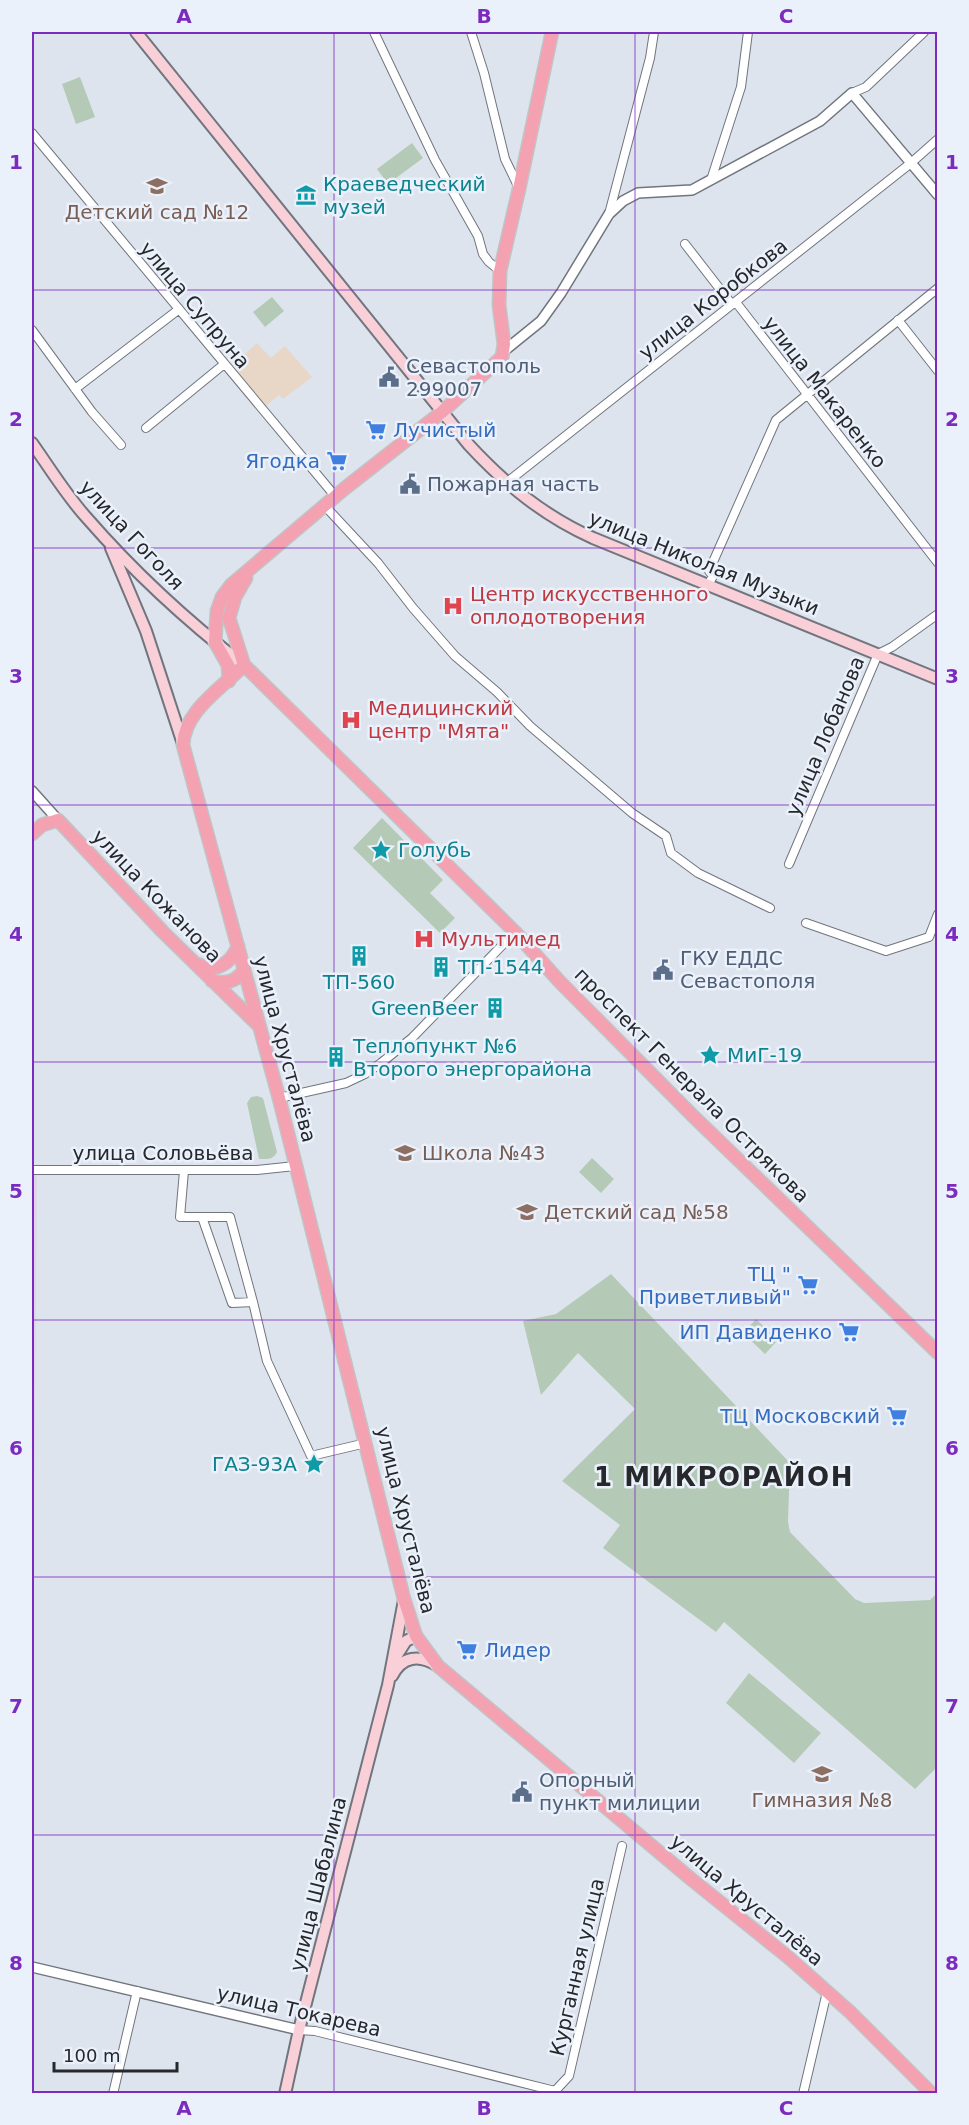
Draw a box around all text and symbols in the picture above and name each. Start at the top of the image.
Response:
text: A [176,4,192,28]
text: B [476,4,492,28]
text: C [779,4,793,28]
text: 1 [9,150,23,174]
text: 1 [945,150,959,174]
place label: Краеведческий музей [323,172,486,219]
school or university icon: Детский сад №12 [145,174,169,198]
museum icon: Краеведческий музей [294,183,318,207]
place label: Детский сад №12 [65,200,249,224]
street label: улица Коробкова [634,234,792,364]
street label: улица Супруна [135,237,255,373]
street label: улица Макаренко [758,311,892,473]
place label: Севастополь 299007 [406,354,541,401]
public building icon: Севастополь 299007 [377,365,401,389]
text: 2 [9,407,23,431]
text: 2 [945,407,959,431]
supermarket icon: Лучистый [364,418,388,442]
place label: Лучистый [393,418,496,442]
place label: Ягодка [245,449,320,473]
supermarket icon: Ягодка [325,449,349,473]
public building icon: Пожарная часть [398,472,422,496]
place label: Пожарная часть [427,472,599,496]
street label: улица Гоголя [75,475,189,595]
street label: улица Николая Музыки [585,506,823,620]
place label: Центр искусственного оплодотворения [470,582,708,629]
hospital icon: Центр искусственного оплодотворения [441,594,465,618]
street label: улица Лобанова [781,653,869,819]
text: 3 [9,664,23,688]
text: 3 [945,664,959,688]
place label: Медицинский центр "Мята" [368,696,513,743]
hospital icon: Медицинский центр "Мята" [339,708,363,732]
street label: улица Кожанова [87,824,227,968]
place icon: Голубь [369,838,393,862]
place label: Голубь [398,838,471,862]
text: 4 [9,922,23,946]
text: 4 [945,922,959,946]
hospital icon: Мультимед [412,927,436,951]
place label: Мультимед [441,927,561,951]
building icon: ТП-560 [347,944,371,968]
place label: ГКУ ЕДДС Севастополя [680,946,815,993]
street label: улица Хрусталёва [249,953,321,1145]
building icon: ТП-1544 [429,955,453,979]
place label: ТП-1544 [457,955,543,979]
public building icon: ГКУ ЕДДС Севастополя [651,958,675,982]
street label: проспект Генерала Острякова [570,963,814,1207]
place label: ТП-560 [322,970,395,994]
place label: GreenBeer [371,996,479,1020]
building icon: GreenBeer [483,996,507,1020]
place label: Теплопункт №6 Второго энергорайона [352,1034,592,1081]
place icon: МиГ-19 [698,1043,722,1067]
place label: МиГ-19 [727,1043,802,1067]
building icon: Теплопункт №6 Второго энергорайона [324,1045,348,1069]
street label: улица Соловьёва [73,1141,254,1165]
school or university icon: Школа №43 [393,1141,417,1165]
place label: Школа №43 [422,1141,545,1165]
text: 5 [9,1179,23,1203]
text: 5 [945,1179,959,1203]
school or university icon: Детский сад №58 [515,1200,539,1224]
place label: Детский сад №58 [544,1200,729,1224]
place label: ТЦ " Приветливый" [639,1262,791,1309]
supermarket icon: ТЦ " Приветливый" [796,1273,820,1297]
place label: ИП Давиденко [679,1320,832,1344]
supermarket icon: ИП Давиденко [837,1320,861,1344]
place label: ТЦ Московский [719,1404,880,1428]
supermarket icon: ТЦ Московский [885,1404,909,1428]
street label: улица Хрусталёва [371,1424,441,1616]
text: 6 [9,1436,23,1460]
text: 6 [945,1436,959,1460]
place label: ГАЗ-93А [212,1452,297,1476]
place icon: ГАЗ-93А [302,1452,326,1476]
district label: 1 МИКРОРАЙОН [594,1461,854,1492]
supermarket icon: Лидер [455,1638,479,1662]
place label: Лидер [484,1638,551,1662]
text: 7 [9,1694,23,1718]
text: 7 [945,1694,959,1718]
school or university icon: Гимназия №8 [810,1762,834,1786]
place label: Опорный пункт милиции [539,1768,701,1815]
public building icon: Опорный пункт милиции [510,1780,534,1804]
place label: Гимназия №8 [751,1788,893,1812]
street label: улица Шабалина [285,1794,351,1974]
street label: улица Хрусталёва [666,1829,828,1971]
street label: Курганная улица [545,1876,609,2058]
text: 8 [9,1951,23,1975]
text: 8 [945,1951,959,1975]
street label: улица Токарева [215,1980,383,2042]
scale bar [54,2035,177,2073]
text: 100 m [63,2045,121,2066]
text: A [176,2096,192,2120]
text: B [476,2096,492,2120]
text: C [779,2096,793,2120]

